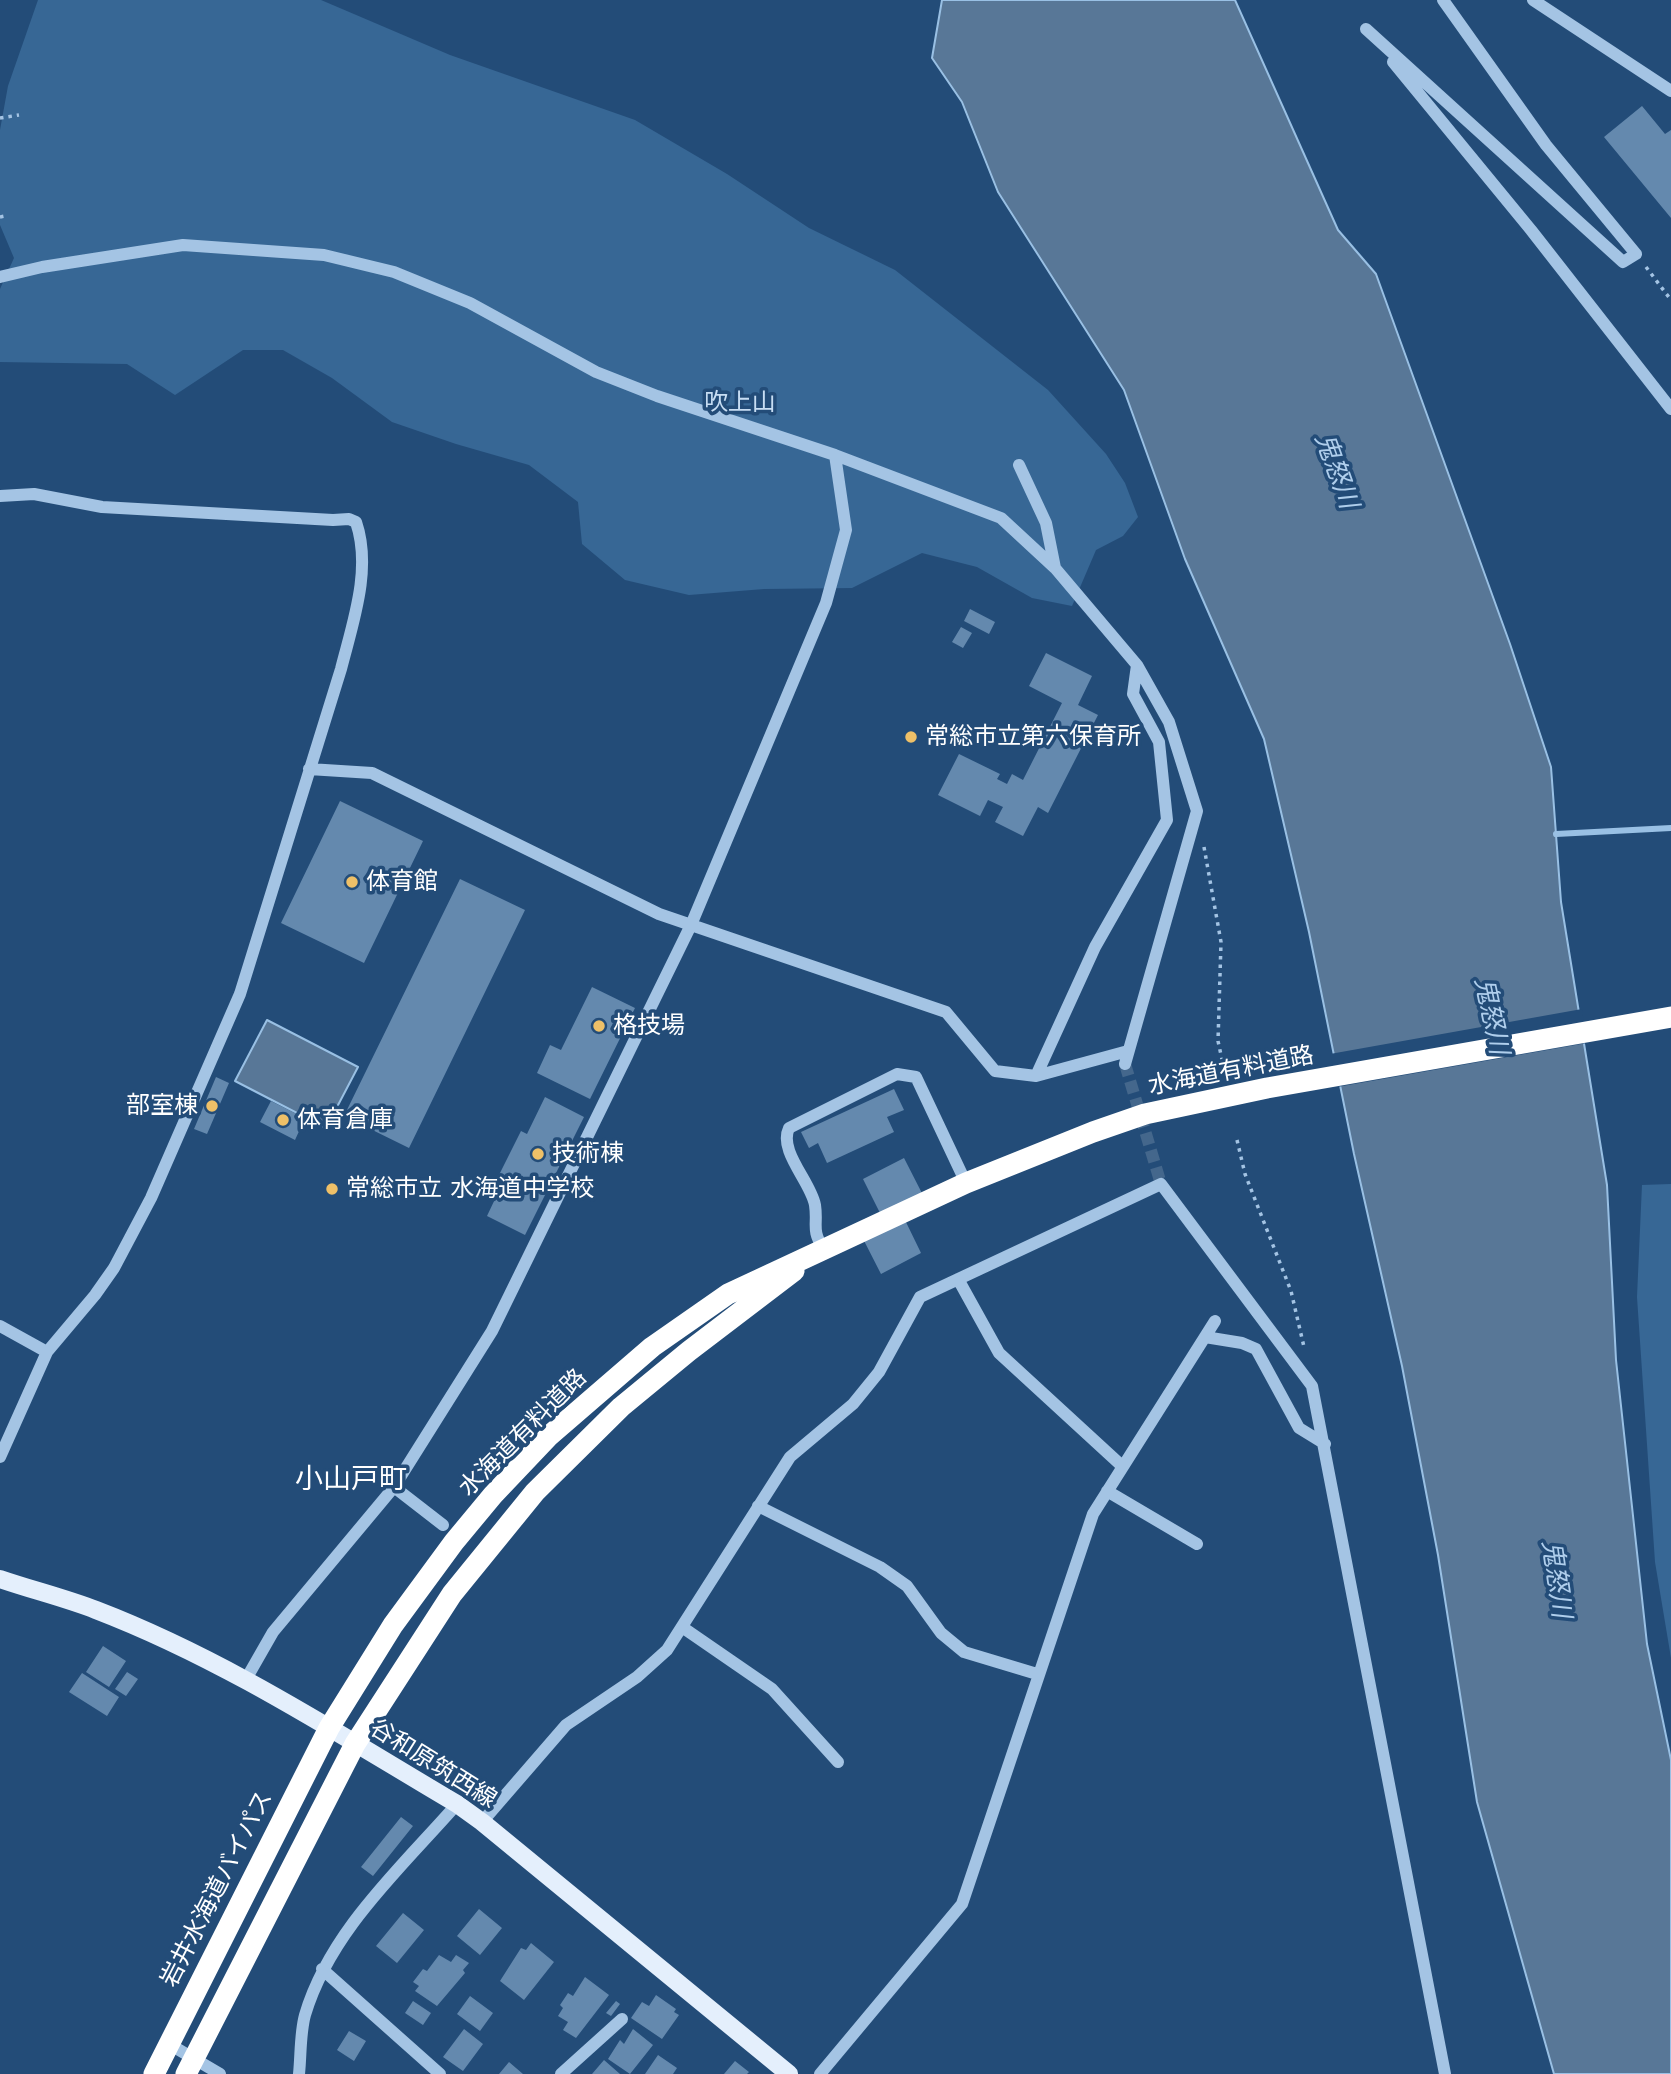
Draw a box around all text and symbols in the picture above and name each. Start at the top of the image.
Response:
park label: 吹上山 [704,389,776,417]
water label: 鬼怒川 [1308,429,1364,513]
place label: 常総市立第六保育所 [925,723,1141,751]
marker: 常総市立第六保育所 [903,729,919,745]
place label: 体育館 [366,868,438,896]
marker: 体育館 [344,874,360,890]
water label: 鬼怒川 [1468,975,1514,1057]
place label: 格技場 [613,1012,685,1040]
marker: 格技場 [591,1018,607,1034]
street label: 水海道有料道路 [1146,1041,1316,1101]
place label: 部室棟 [126,1092,198,1120]
marker: 部室棟 [204,1098,220,1114]
place label: 体育倉庫 [297,1106,393,1134]
marker: 体育倉庫 [275,1112,291,1128]
place label: 技術棟 [552,1140,624,1168]
marker: 技術棟 [530,1146,546,1162]
place label: 常総市立 水海道中学校 [346,1175,594,1203]
marker: 常総市立 水海道中学校 [324,1181,340,1197]
street label: 水海道有料道路 [453,1363,593,1503]
district label: 小山戸町 [295,1463,407,1497]
water label: 鬼怒川 [1535,1538,1577,1620]
street label: 谷和原筑西線 [364,1714,502,1814]
street label: 岩井水海道バイパス [155,1786,279,1992]

